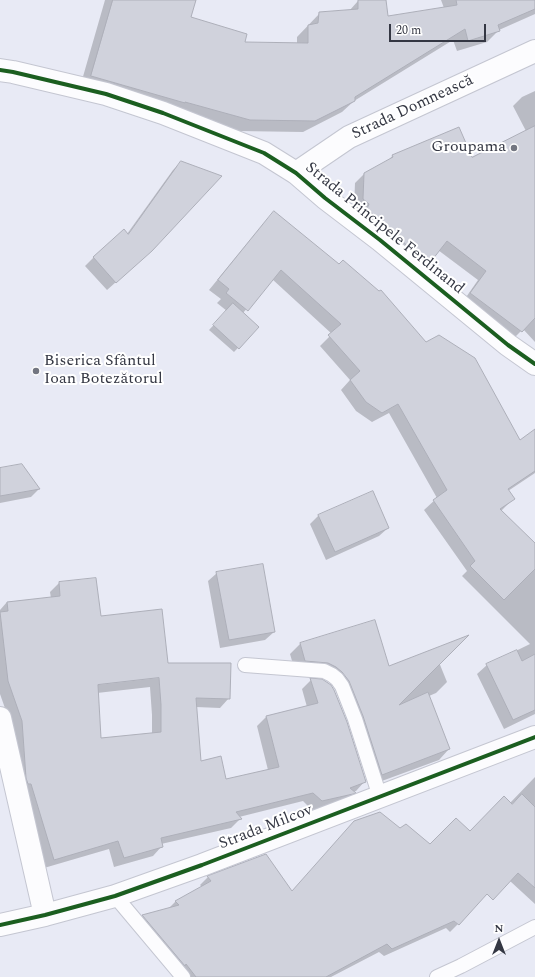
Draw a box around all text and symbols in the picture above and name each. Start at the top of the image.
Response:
scale bar [391,16,488,42]
text: 20 m [396,21,421,40]
street label: Strada Domnească [349,71,477,145]
place label: Groupama [431,138,506,158]
marker: Groupama [509,143,519,153]
street label: Strada Principele Ferdinand [301,159,467,299]
place label: Biserica Sfântul Ioan Botezătorul [44,352,163,390]
marker: Biserica Sfântul Ioan Botezătorul [31,366,41,376]
street label: Strada Milcov [217,801,315,855]
text: N [495,920,503,937]
north arrow [479,921,519,961]

